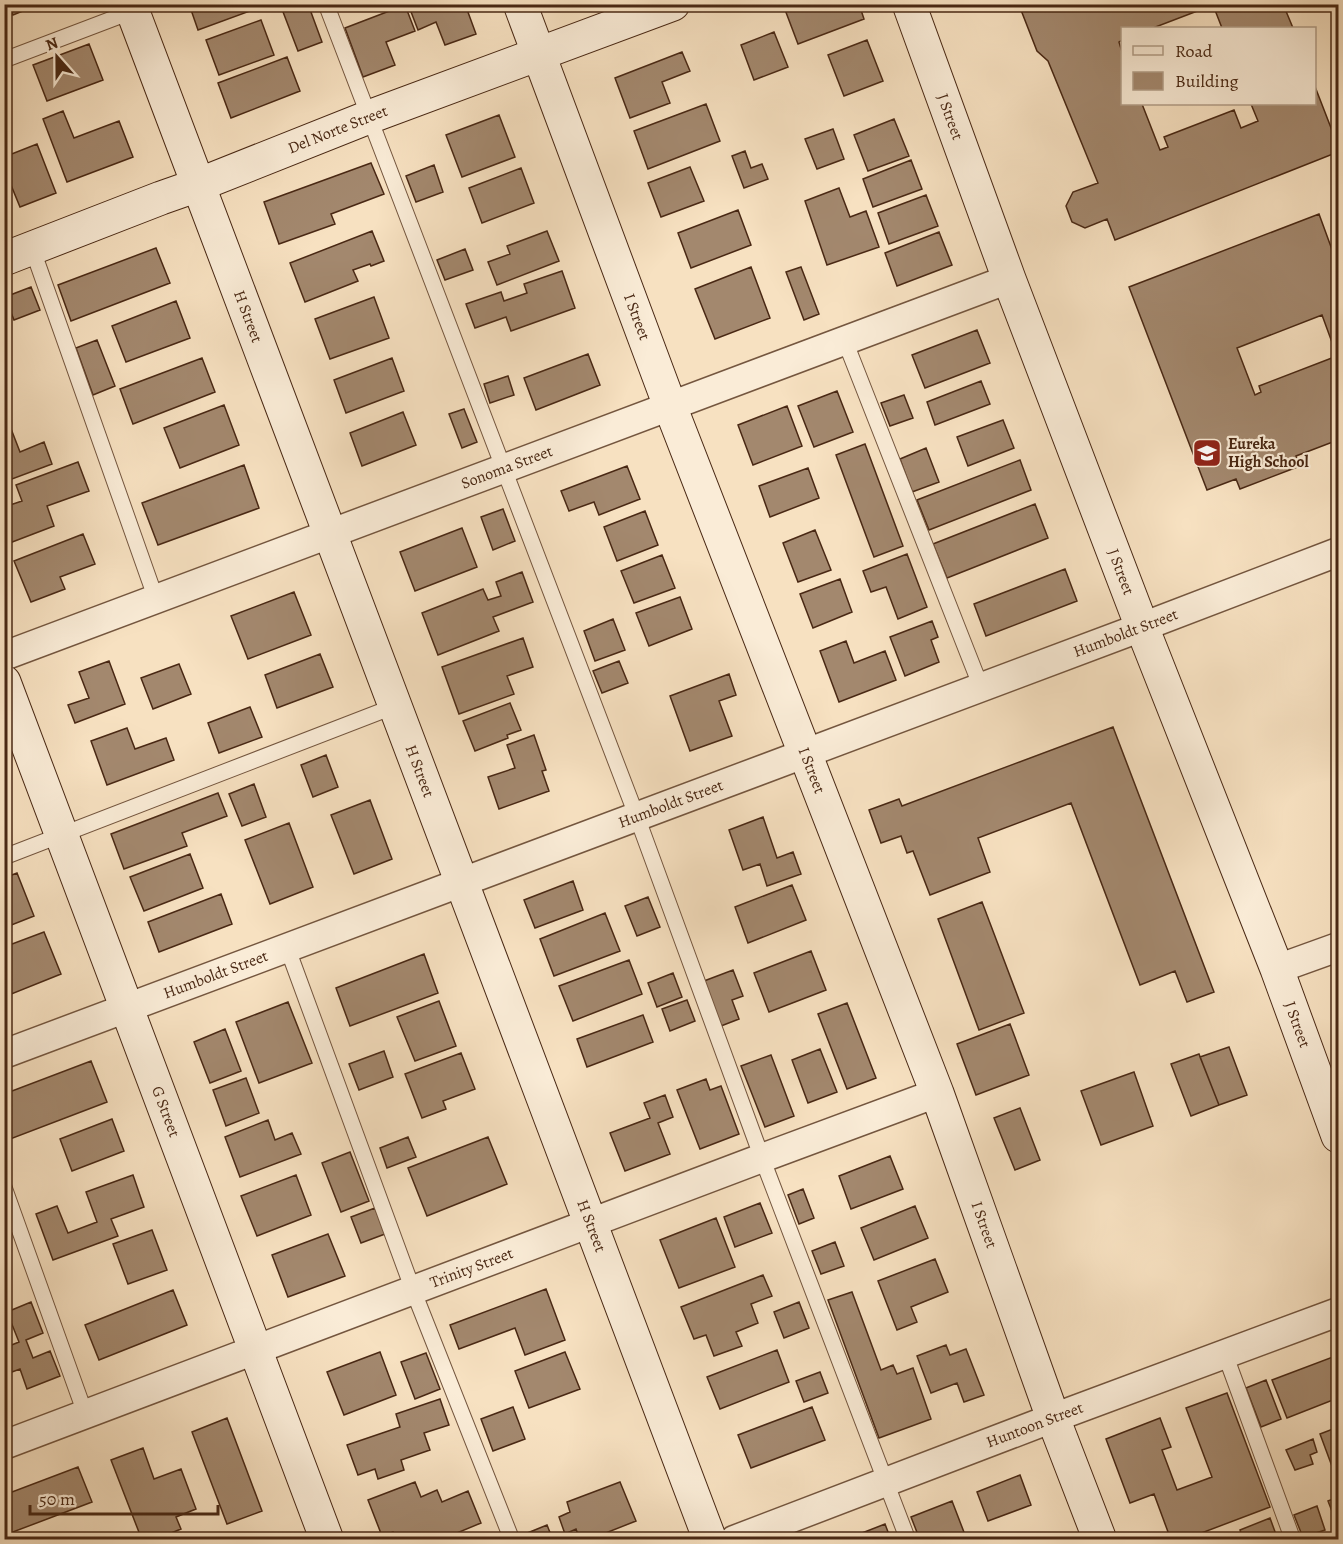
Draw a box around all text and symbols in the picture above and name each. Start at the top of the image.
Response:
north arrow [27,27,87,87]
legend [1121,27,1316,105]
text: N [43,31,62,56]
text: Road [1175,39,1213,63]
text: Building [1175,69,1239,93]
street label: J Street [932,91,969,143]
street label: Del Norte Street [284,100,391,159]
street label: H Street [228,287,268,346]
street label: I Street [618,290,656,343]
place label: Eureka High School [1228,433,1310,473]
school or university icon: Eureka High School [1191,437,1223,469]
street label: Sonoma Street [458,440,556,495]
street label: J Street [1102,545,1140,598]
street label: Humboldt Street [1070,603,1181,663]
street label: H Street [400,742,440,801]
street label: I Street [793,744,831,797]
street label: Humboldt Street [615,774,726,834]
street label: Humboldt Street [160,945,271,1004]
street label: J Street [1279,998,1316,1051]
street label: G Street [146,1083,185,1140]
street label: H Street [571,1196,611,1255]
street label: I Street [966,1198,1002,1251]
street label: Trinity Street [427,1242,516,1294]
street label: Huntoon Street [983,1397,1086,1453]
scale bar [30,1478,218,1516]
text: 50 m [39,1487,75,1511]

